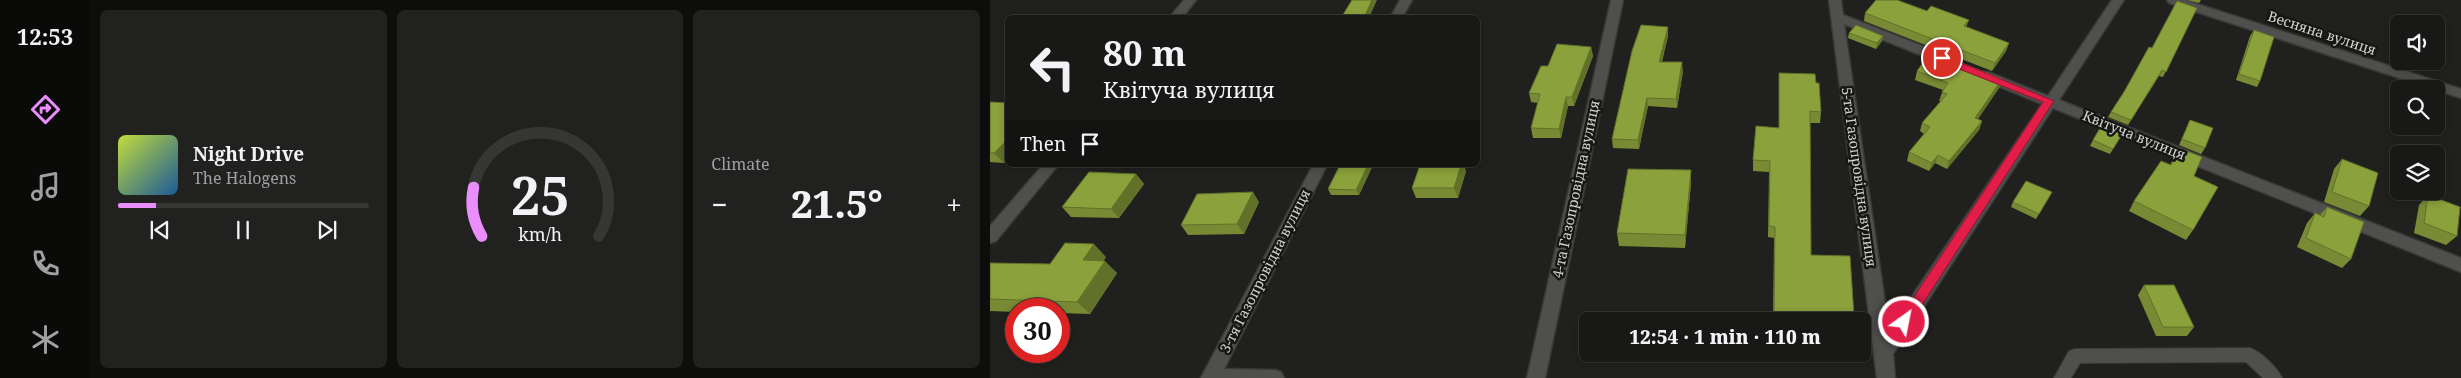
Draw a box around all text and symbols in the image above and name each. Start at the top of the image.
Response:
street label: Весняна вулиця [2266,6,2379,59]
map controls [2390,15,2445,200]
button: sound [2390,15,2445,70]
text: 12:53 [17,21,73,51]
text: 80 m [1103,29,1186,76]
icon: left [1020,35,1085,100]
pin [1921,37,1963,79]
icon: arrive [1928,44,1956,72]
text: Квітуча вулиця [1103,74,1275,104]
button: search [2390,80,2445,135]
street label: 5-та Газопровідна вулиця [1837,86,1882,268]
icon: directions [28,92,63,127]
street label: 4-та Газопровідна вулиця [1547,98,1604,280]
street label: Квітуча вулиця [2080,105,2188,164]
icon: arrive [1076,130,1104,158]
text: Then [1020,131,1066,157]
text: Night Drive [193,141,304,167]
button: layers [2390,145,2445,200]
text: Climate [711,153,770,175]
text: 25 [511,159,569,230]
text: The Halogens [193,167,296,189]
icon: music [28,169,63,204]
text: 21.5° [791,177,883,229]
text: − [711,185,728,223]
text: + [946,185,962,223]
street label: 3-тя Газопровідна вулиця [1215,186,1314,356]
icon: previous [146,216,174,244]
icon: pause [229,216,257,244]
icon: next [313,216,341,244]
text: km/h [518,222,562,246]
icon: phone [28,246,63,281]
position arrow [1877,295,1929,347]
speed limit sign: 30 [1005,298,1070,363]
icon: climate [28,322,63,357]
text: 12:54 · 1 min · 110 m [1629,324,1821,350]

